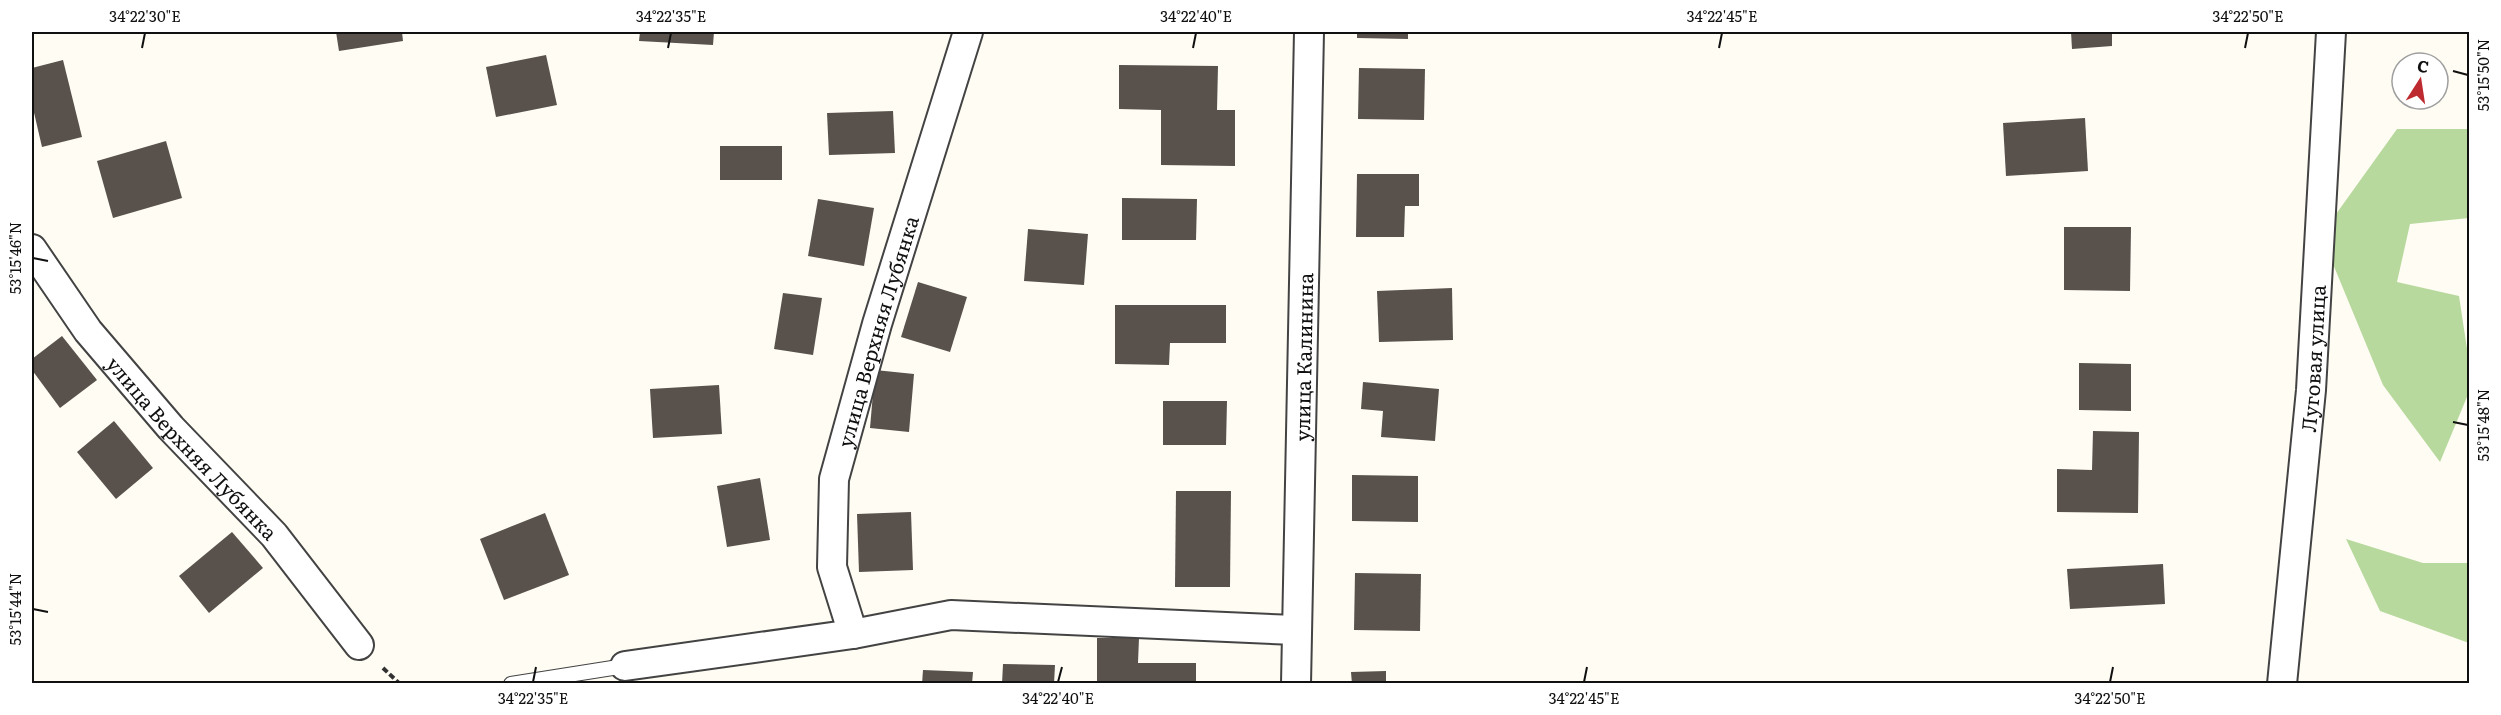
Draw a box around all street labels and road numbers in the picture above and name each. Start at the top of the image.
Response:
street label: улица Верхняя Лубянка [829,211,925,451]
street label: улица Калинина [1286,272,1319,442]
street label: Луговая улица [2292,284,2332,433]
street label: улица Верхняя Лубянка [100,349,285,546]

